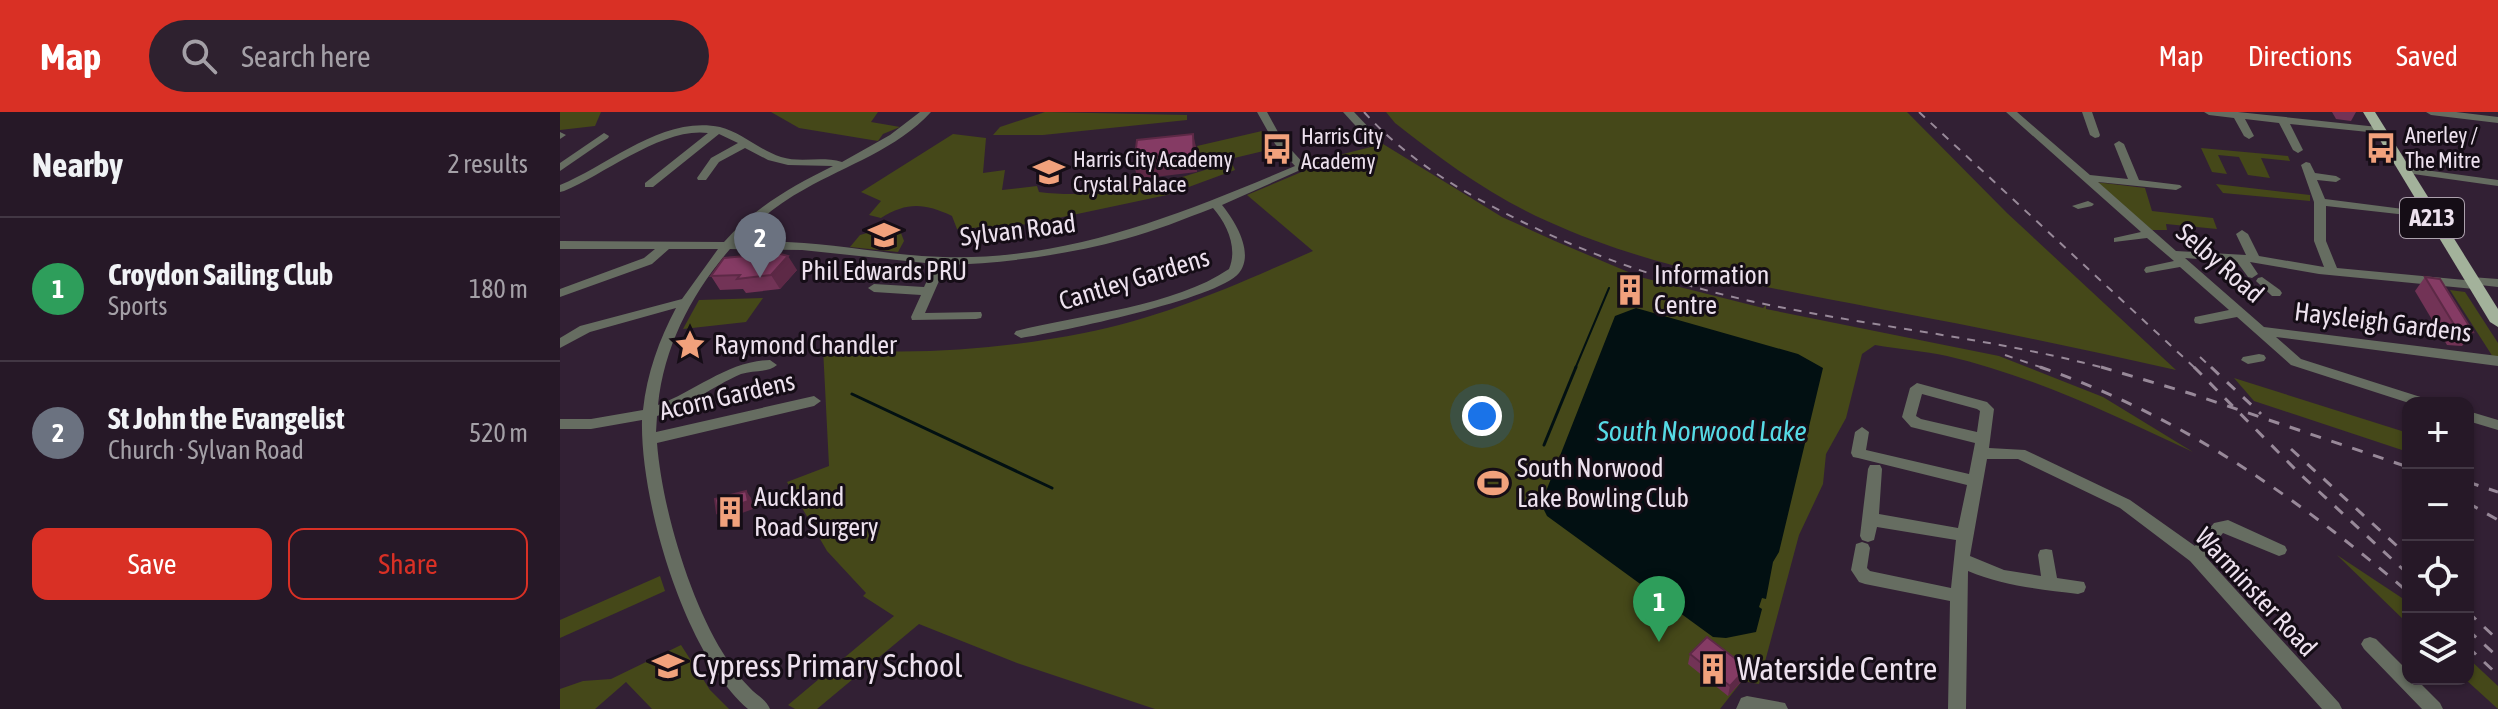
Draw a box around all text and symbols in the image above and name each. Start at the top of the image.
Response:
search box [149,20,709,92]
icon: search [177,34,221,78]
text: Map [40,35,101,78]
text: Search here [241,39,371,73]
text: Map [2159,40,2204,72]
text: Directions [2248,40,2352,72]
text: Saved [2396,40,2458,72]
place label: Anerley / The Mitre [2405,122,2481,173]
place label: Harris City Academy [1301,123,1383,174]
bus stop icon: Anerley / The Mitre [2364,131,2398,165]
bus stop icon: Harris City Academy [1260,132,1294,166]
text: Nearby [32,145,123,184]
place label: Harris City Academy Crystal Palace [1073,146,1233,197]
text: 2 results [447,149,528,179]
school or university icon: Harris City Academy Crystal Palace [1032,155,1066,189]
road number: A213 [2400,198,2464,238]
street label: Sylvan Road [958,208,1078,252]
pin: 2 [734,212,786,278]
street label: Selby Road [2170,217,2270,309]
school or university icon: Phil Edwards PRU [867,218,901,252]
street label: Cantley Gardens [1055,242,1213,316]
place label: Phil Edwards PRU [801,256,967,286]
text: Croydon Sailing Club [108,257,333,291]
place label: Information Centre [1654,260,1769,320]
building icon: Information Centre [1613,273,1647,307]
text: 1 [52,274,64,304]
text: 180 m [469,274,528,304]
text: Sports [108,291,168,321]
street label: Haysleigh Gardens [2293,296,2473,348]
place icon: Raymond Chandler [673,328,707,362]
place label: Raymond Chandler [714,330,897,360]
street label: Acorn Gardens [656,366,798,426]
your location [1462,396,1502,436]
map controls [2402,397,2474,685]
button: + [2402,397,2474,469]
text: St John the Evangelist [108,401,345,435]
water label: South Norwood Lake [1596,415,1807,447]
text: 2 [52,418,64,448]
text: 520 m [469,418,528,448]
text: Church · Sylvan Road [108,435,304,465]
place label: South Norwood Lake Bowling Club [1517,453,1689,513]
sports icon: South Norwood Lake Bowling Club [1476,466,1510,500]
button: − [2402,469,2474,541]
place label: Auckland Road Surgery [754,482,879,542]
building icon: Auckland Road Surgery [713,495,747,529]
street label: Warminster Road [2189,522,2323,662]
button: Save [32,528,272,600]
button: Share [288,528,528,600]
button: locate [2402,541,2474,613]
pin: 1 [1633,576,1685,642]
button: layers [2402,613,2474,685]
place label: Cypress Primary School [692,647,963,684]
school or university icon: Cypress Primary School [651,649,685,683]
place label: Waterside Centre [1737,650,1937,687]
building icon: Waterside Centre [1696,652,1730,686]

